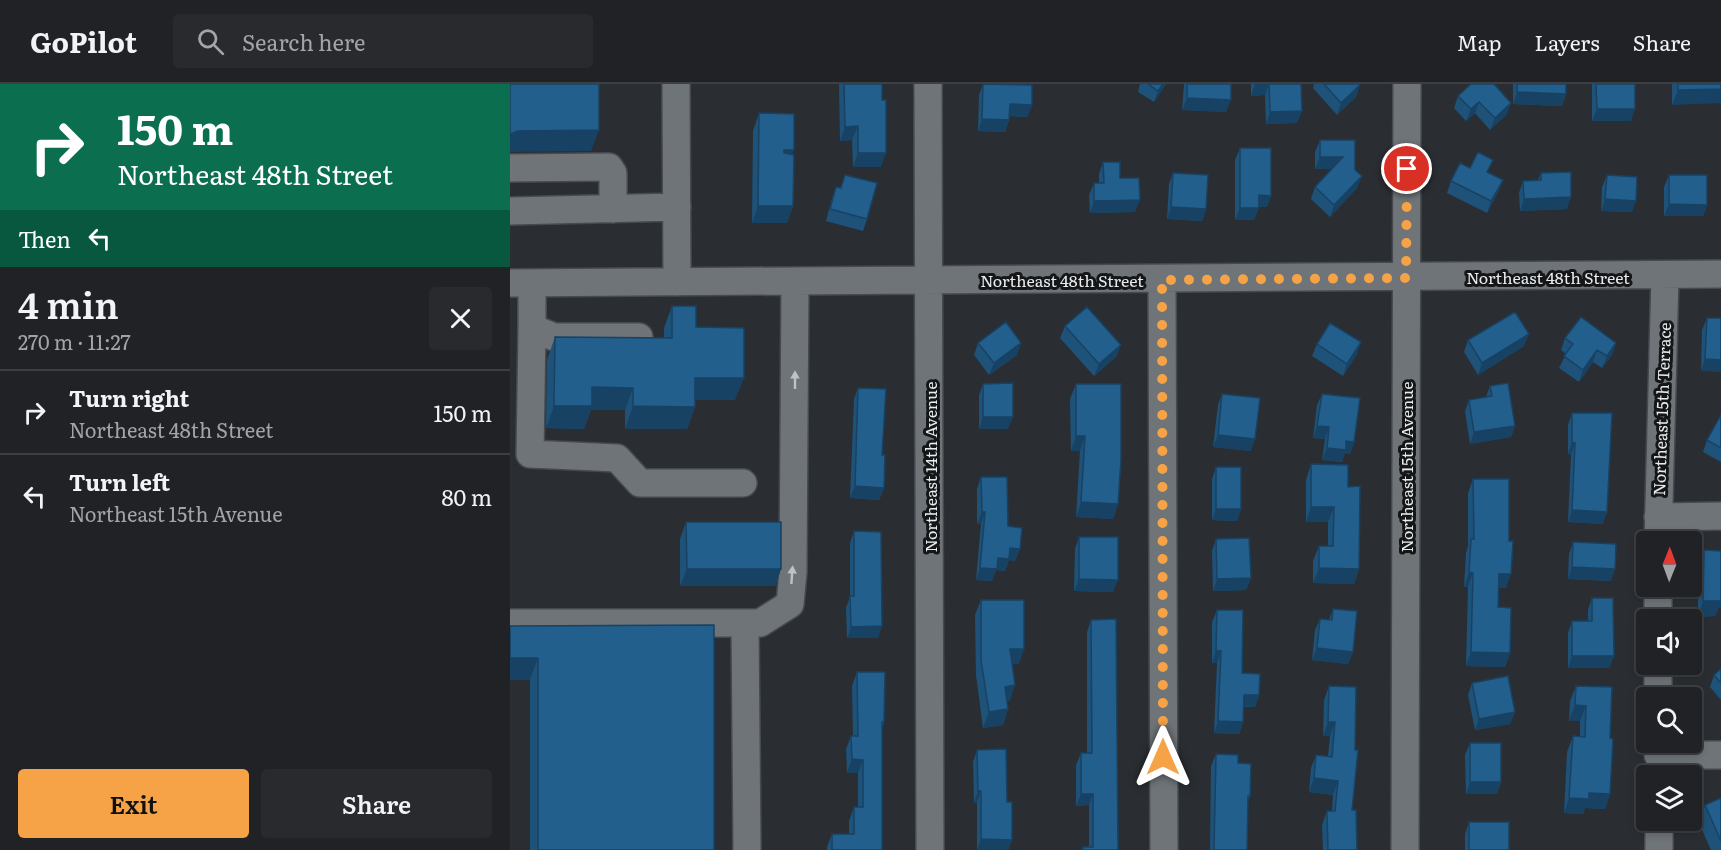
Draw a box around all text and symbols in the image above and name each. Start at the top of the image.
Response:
search box [173,14,593,68]
text: GoPilot [30,20,137,62]
icon: search [194,25,227,58]
text: Search here [242,25,365,58]
text: Map [1457,26,1502,57]
text: Layers [1535,26,1600,57]
text: Share [1633,26,1691,57]
text: 150 m [117,96,233,158]
icon: right [18,108,96,186]
pin [1381,143,1432,194]
icon: arrive [1390,152,1423,185]
text: Northeast 48th Street [117,153,393,193]
text: Then [18,222,71,255]
icon: left [83,222,116,255]
street label: Northeast 48th Street [1466,265,1630,289]
street label: Northeast 48th Street [980,268,1144,292]
text: 4 min [18,277,119,330]
button: close [429,287,492,350]
street label: Northeast 15th Terrace [1646,322,1676,496]
text: 270 m · 11:27 [18,326,131,356]
one-way arrow [790,370,800,389]
text: Turn right [69,381,189,414]
street label: Northeast 14th Avenue [918,382,942,552]
street label: Northeast 15th Avenue [1394,382,1418,552]
icon: right [18,396,51,429]
text: 150 m [433,396,492,429]
text: Northeast 48th Street [69,414,273,444]
text: Turn left [69,465,170,498]
icon: left [18,480,51,513]
text: 80 m [441,480,492,513]
text: Northeast 15th Avenue [69,498,283,528]
north arrow [1636,531,1702,597]
map controls [1636,531,1702,831]
one-way arrow [788,565,797,584]
button: sound [1636,609,1702,675]
button: search [1636,687,1702,753]
position arrow [1131,725,1195,789]
button: layers [1636,765,1702,831]
button: Exit [18,769,249,838]
button: Share [261,769,492,838]

